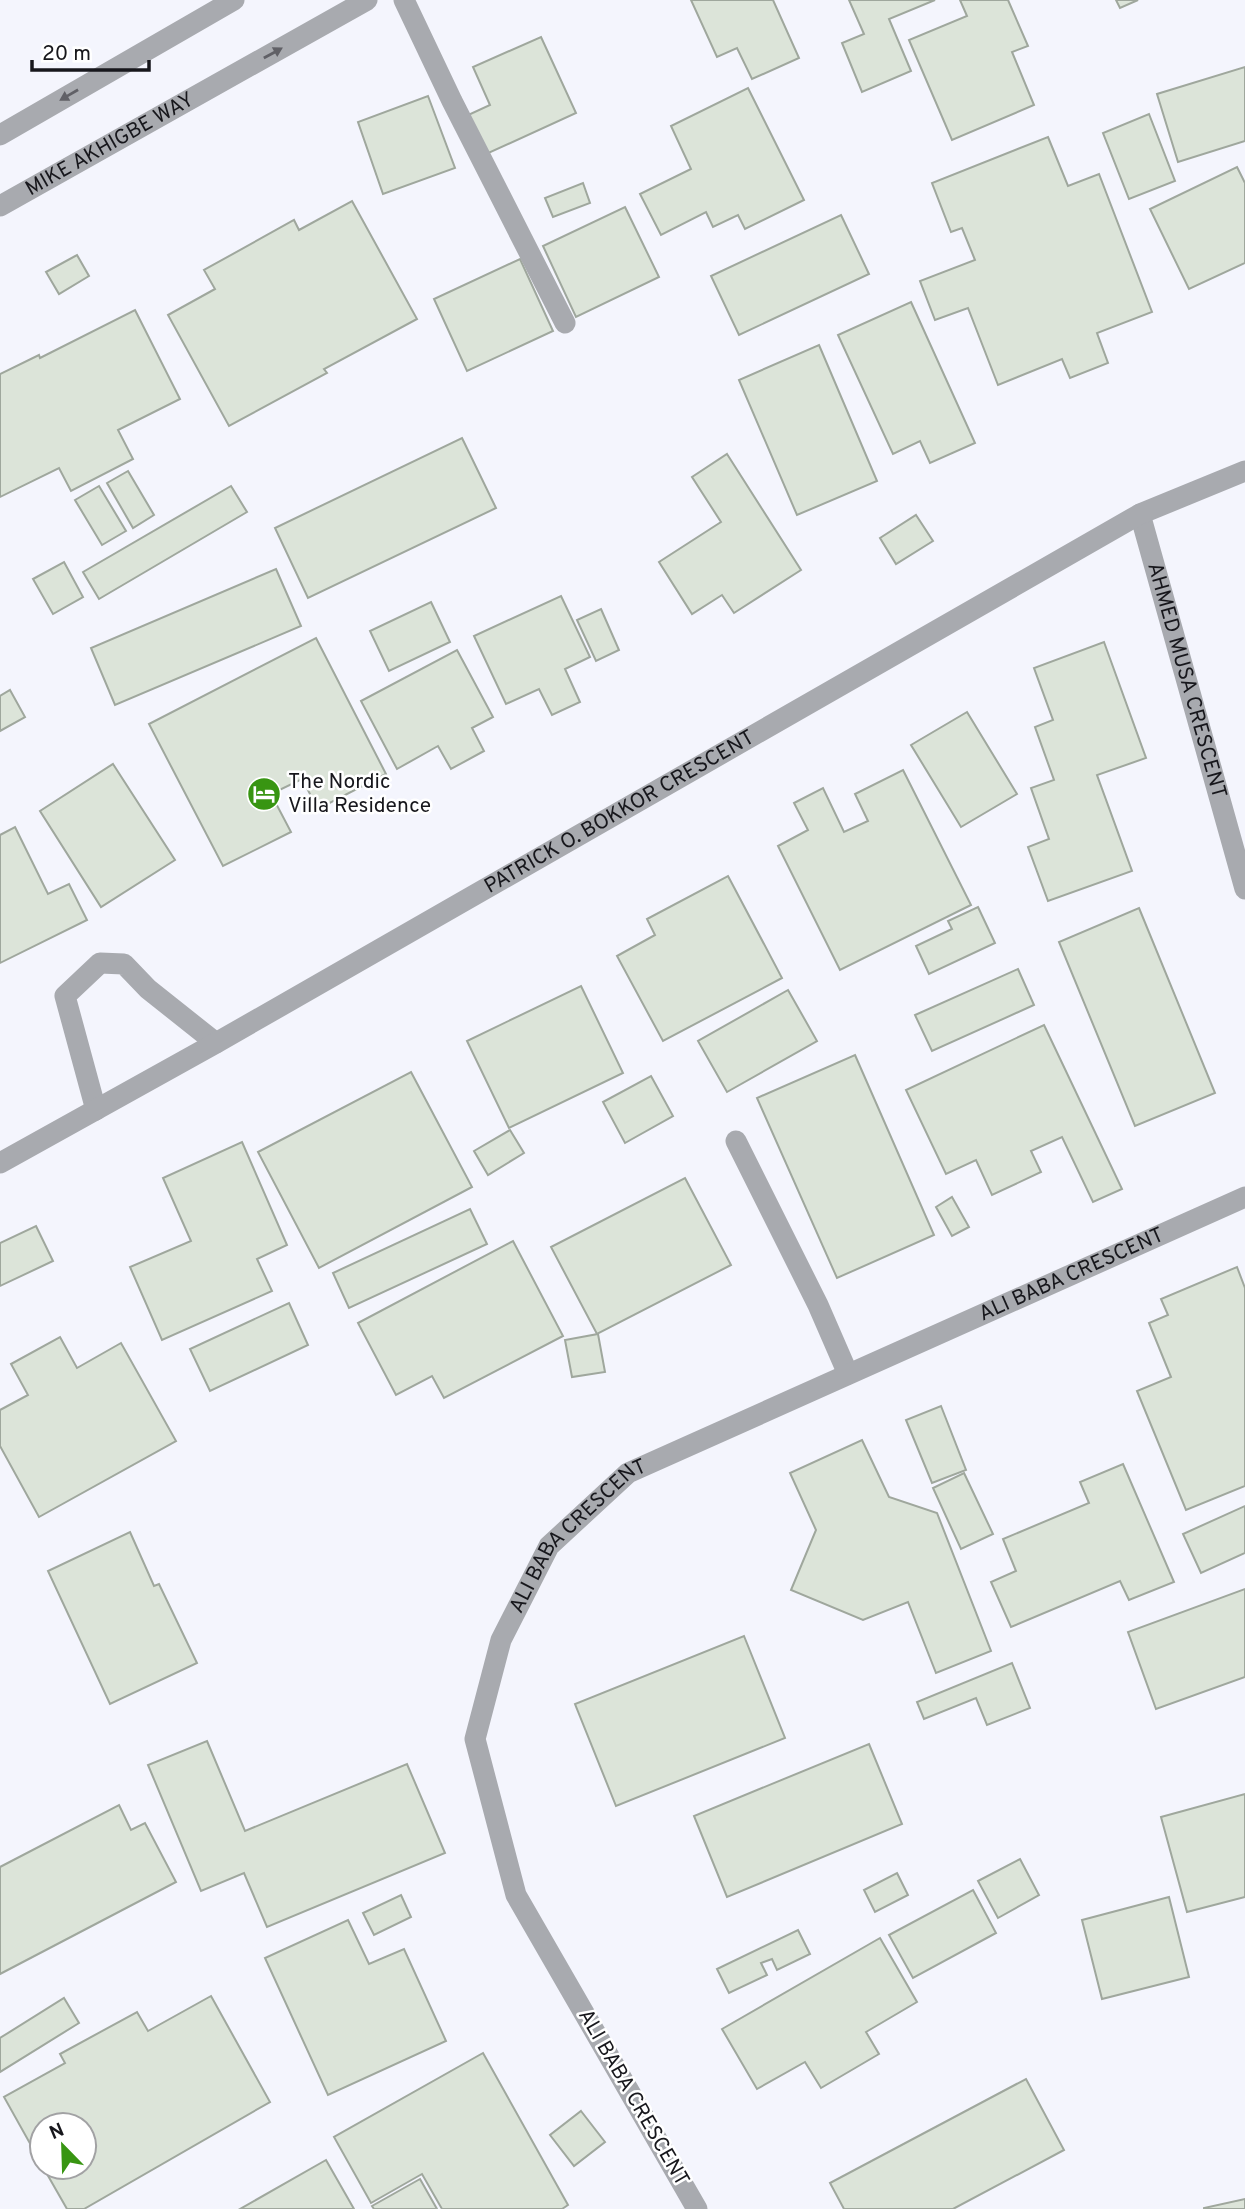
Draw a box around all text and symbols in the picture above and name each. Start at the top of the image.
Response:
scale bar [32,28,149,72]
text: 20 m [42,41,91,68]
one-way arrow [263,47,283,59]
street label: MIKE AKHIGBE WAY [21,86,199,202]
one-way arrow [59,89,79,101]
street label: AHMED MUSA CRESCENT [1141,560,1233,802]
street label: PATRICK O. BOKKOR CRESCENT [480,724,759,900]
place label: The Nordic Villa Residence [288,769,431,820]
hotel icon: The Nordic Villa Residence [245,775,283,813]
street label: ALI BABA CRESCENT [975,1221,1168,1328]
street label: ALI BABA CRESCENT [503,1453,651,1618]
street label: ALI BABA CRESCENT [571,2005,695,2191]
north arrow [28,2111,98,2181]
text: N [46,2118,68,2146]

